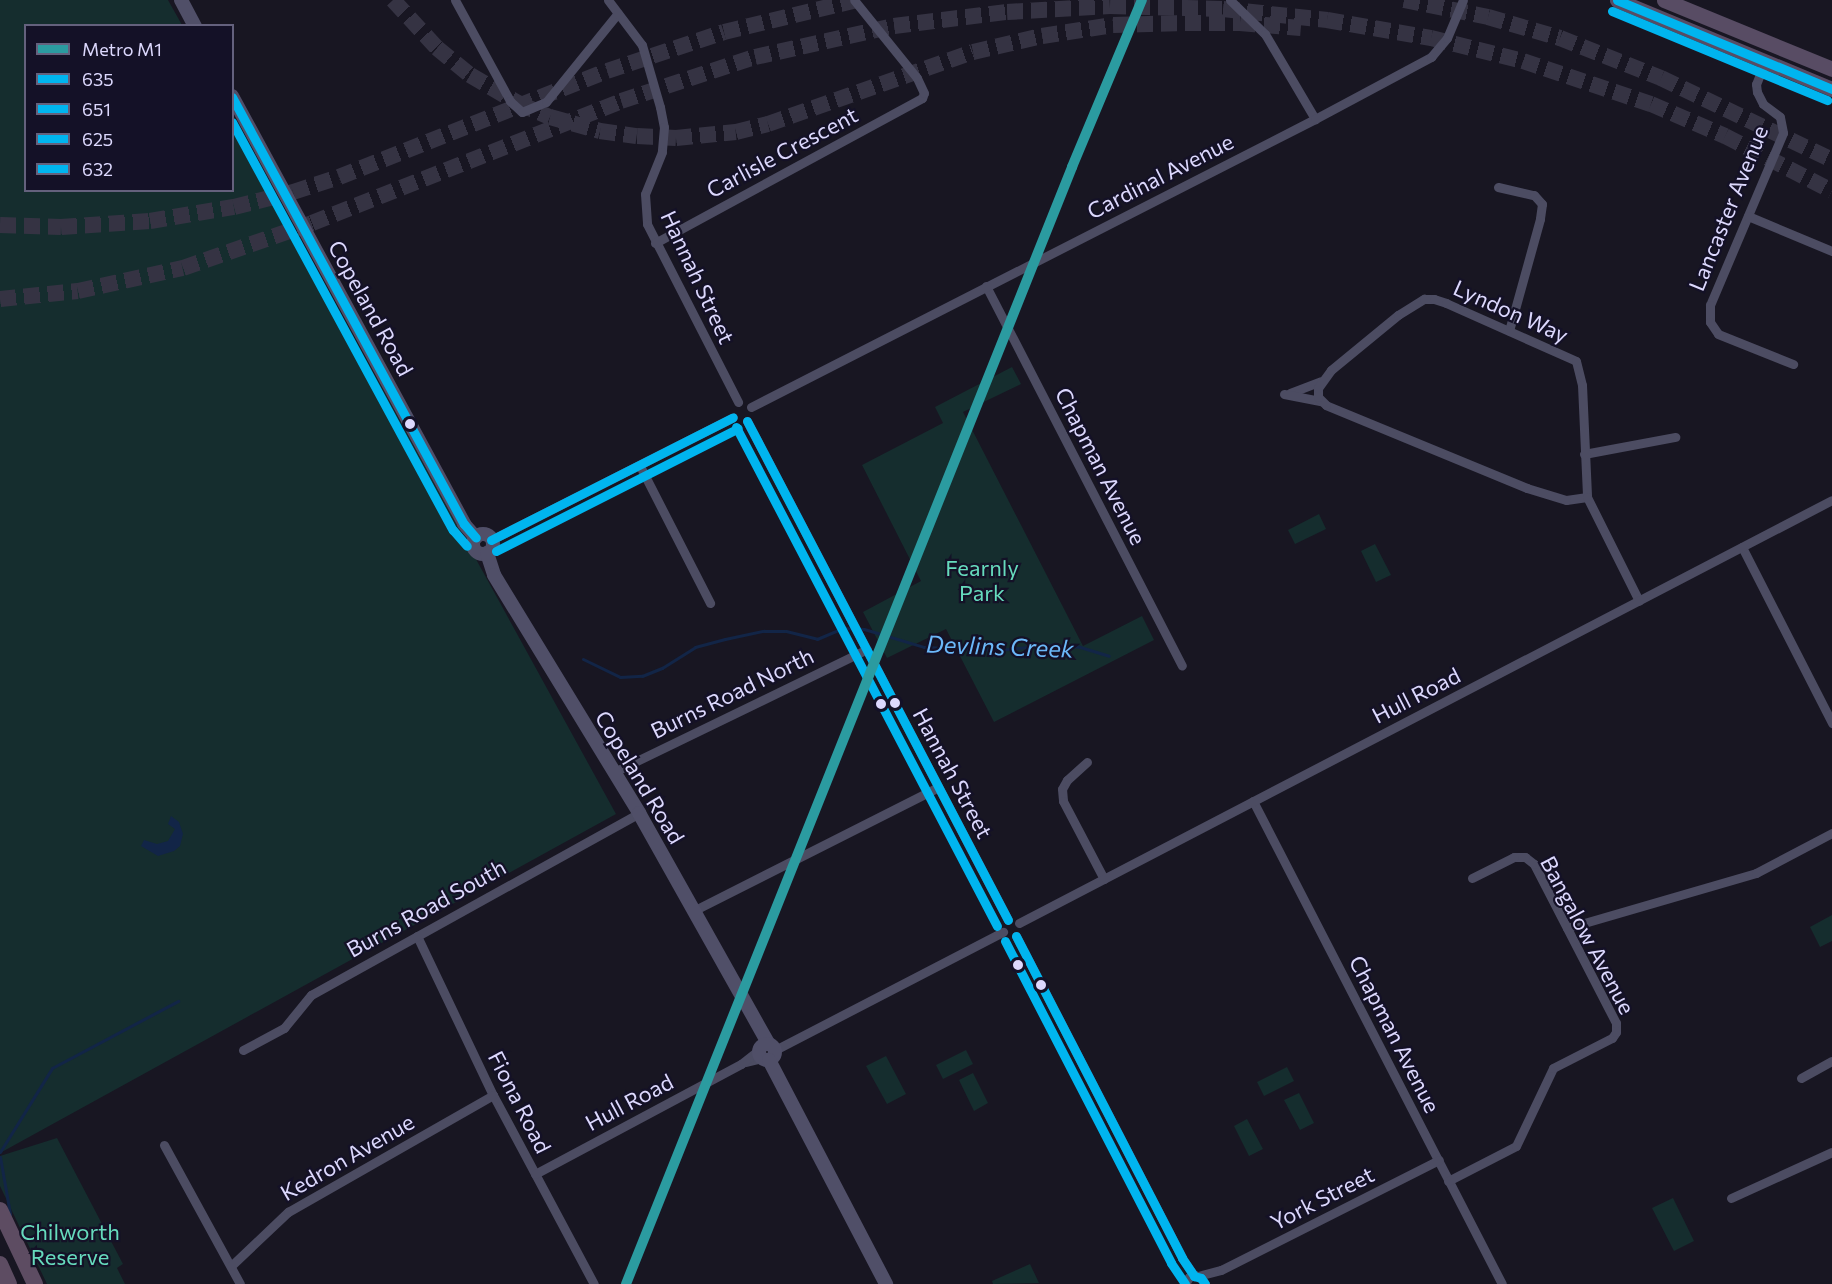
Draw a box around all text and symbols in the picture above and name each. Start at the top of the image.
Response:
legend [24,24,234,192]
text: Metro M1 [82,38,162,60]
text: 635 [82,68,114,90]
text: 651 [82,98,111,120]
street label: Carlisle Crescent [702,101,862,203]
street label: Lancaster Avenue [1683,122,1773,294]
text: 625 [82,128,113,150]
street label: Cardinal Avenue [1082,128,1238,224]
text: 632 [82,158,113,180]
street label: Hannah Street [656,206,740,348]
street label: Copeland Road [323,236,419,380]
street label: Lyndon Way [1450,274,1572,348]
street label: Chapman Avenue [1050,383,1152,549]
unlabelled marker [404,418,416,430]
park label: Fearnly Park [945,554,1019,606]
water label: Devlins Creek [926,629,1074,663]
street label: Burns Road North [646,642,818,744]
street label: Hull Road [1367,662,1465,728]
unlabelled marker [889,697,901,709]
unlabelled marker [875,698,887,710]
street label: Hannah Street [908,703,998,843]
street label: Copeland Road [590,706,690,848]
street label: Bangalow Avenue [1535,852,1641,1018]
street label: Burns Road South [342,853,510,963]
street label: Chapman Avenue [1344,951,1446,1117]
unlabelled marker [1012,959,1024,971]
unlabelled marker [1035,979,1047,991]
street label: Fiona Road [483,1047,557,1157]
street label: Hull Road [581,1068,677,1136]
street label: Kedron Avenue [275,1108,419,1206]
street label: York Street [1266,1161,1378,1235]
park label: Chilworth Reserve [20,1218,120,1270]

